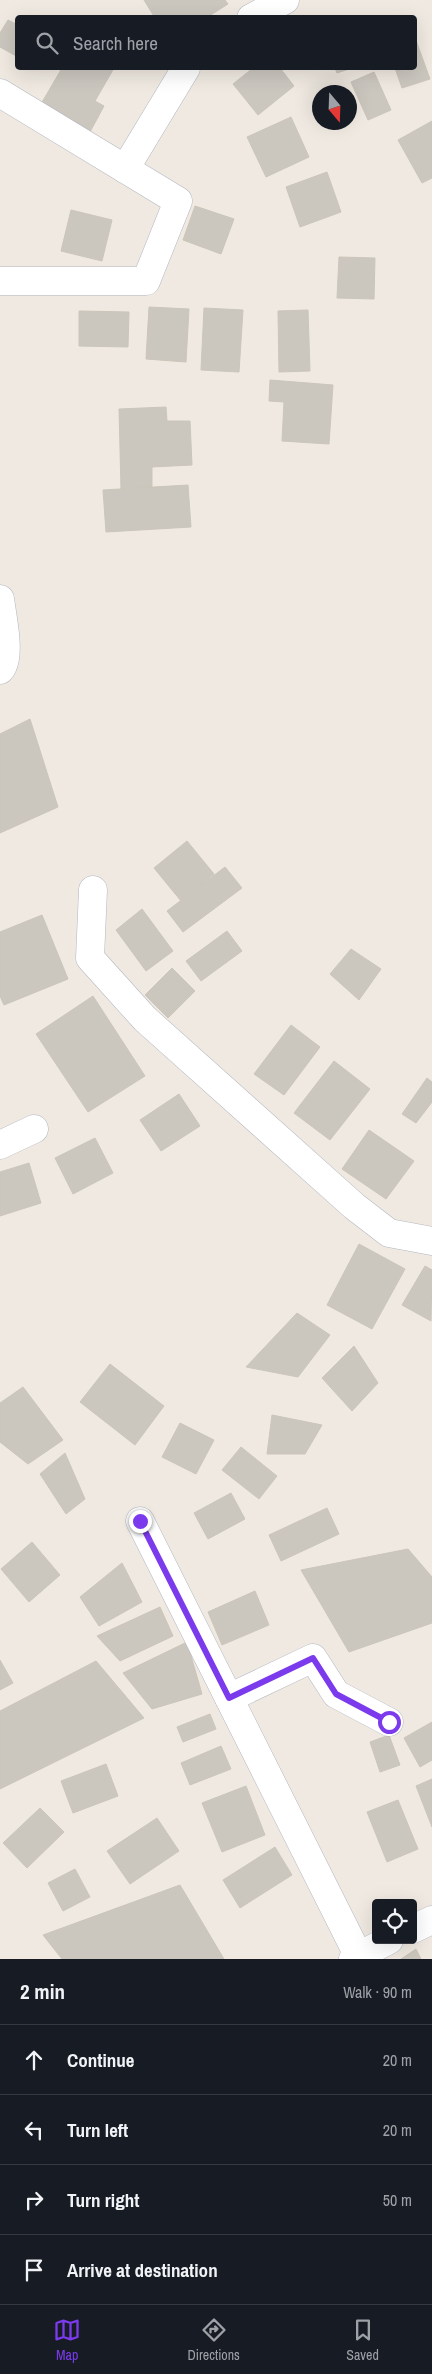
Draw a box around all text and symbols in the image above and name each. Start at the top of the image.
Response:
search box [15,15,417,70]
icon: search [33,29,61,57]
text: Search here [73,30,158,56]
north arrow [312,85,357,130]
route end [129,1510,152,1533]
route start [378,1711,401,1734]
map controls [372,1899,417,1944]
button: locate [372,1899,417,1944]
text: 2 min [20,1977,65,2006]
text: Walk · 90 m [343,1981,412,2003]
icon: ahead [20,2046,48,2074]
text: Continue [67,2047,135,2073]
text: 20 m [383,2049,412,2071]
icon: left [20,2116,48,2144]
text: Turn left [67,2117,128,2143]
text: 20 m [383,2119,412,2141]
icon: right [20,2186,48,2214]
text: Turn right [67,2187,139,2213]
text: 50 m [383,2189,412,2211]
icon: arrive [20,2256,48,2284]
text: Arrive at destination [67,2257,218,2283]
tab: Map [53,2316,81,2364]
tab: Directions [188,2316,240,2364]
tab: Saved [346,2316,379,2364]

